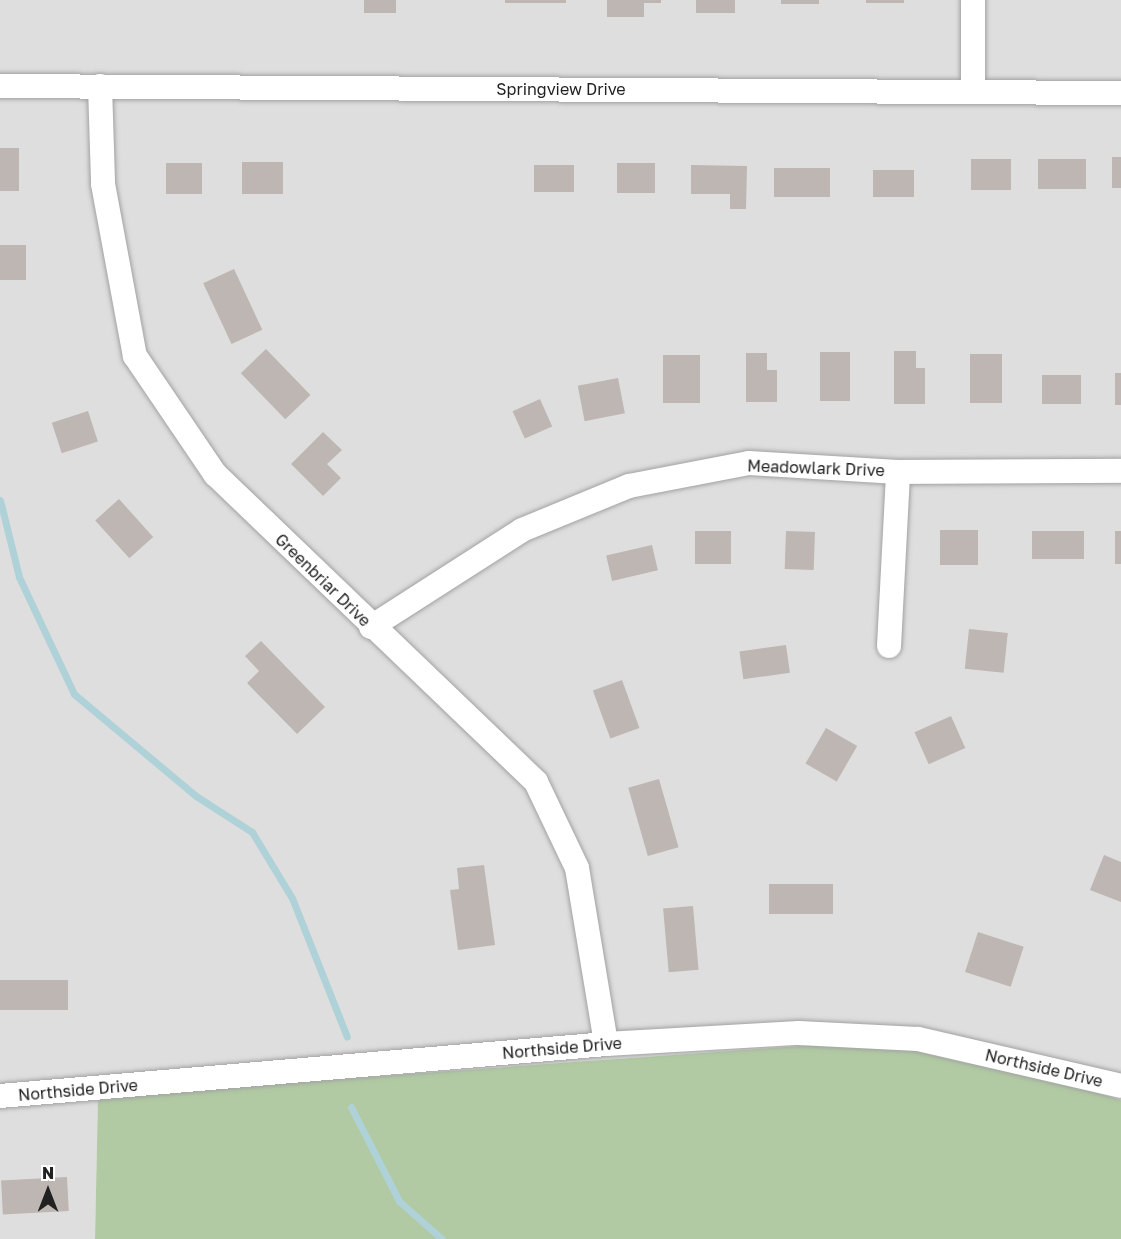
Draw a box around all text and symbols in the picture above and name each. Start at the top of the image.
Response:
street label: Springview Drive [496,79,626,99]
street label: Meadowlark Drive [747,456,885,480]
street label: Greenbriar Drive [271,530,375,630]
street label: Northside Drive [501,1033,623,1063]
street label: Northside Drive [983,1045,1105,1091]
street label: Northside Drive [17,1075,139,1105]
north arrow [18,1161,78,1221]
text: N [42,1163,54,1183]

